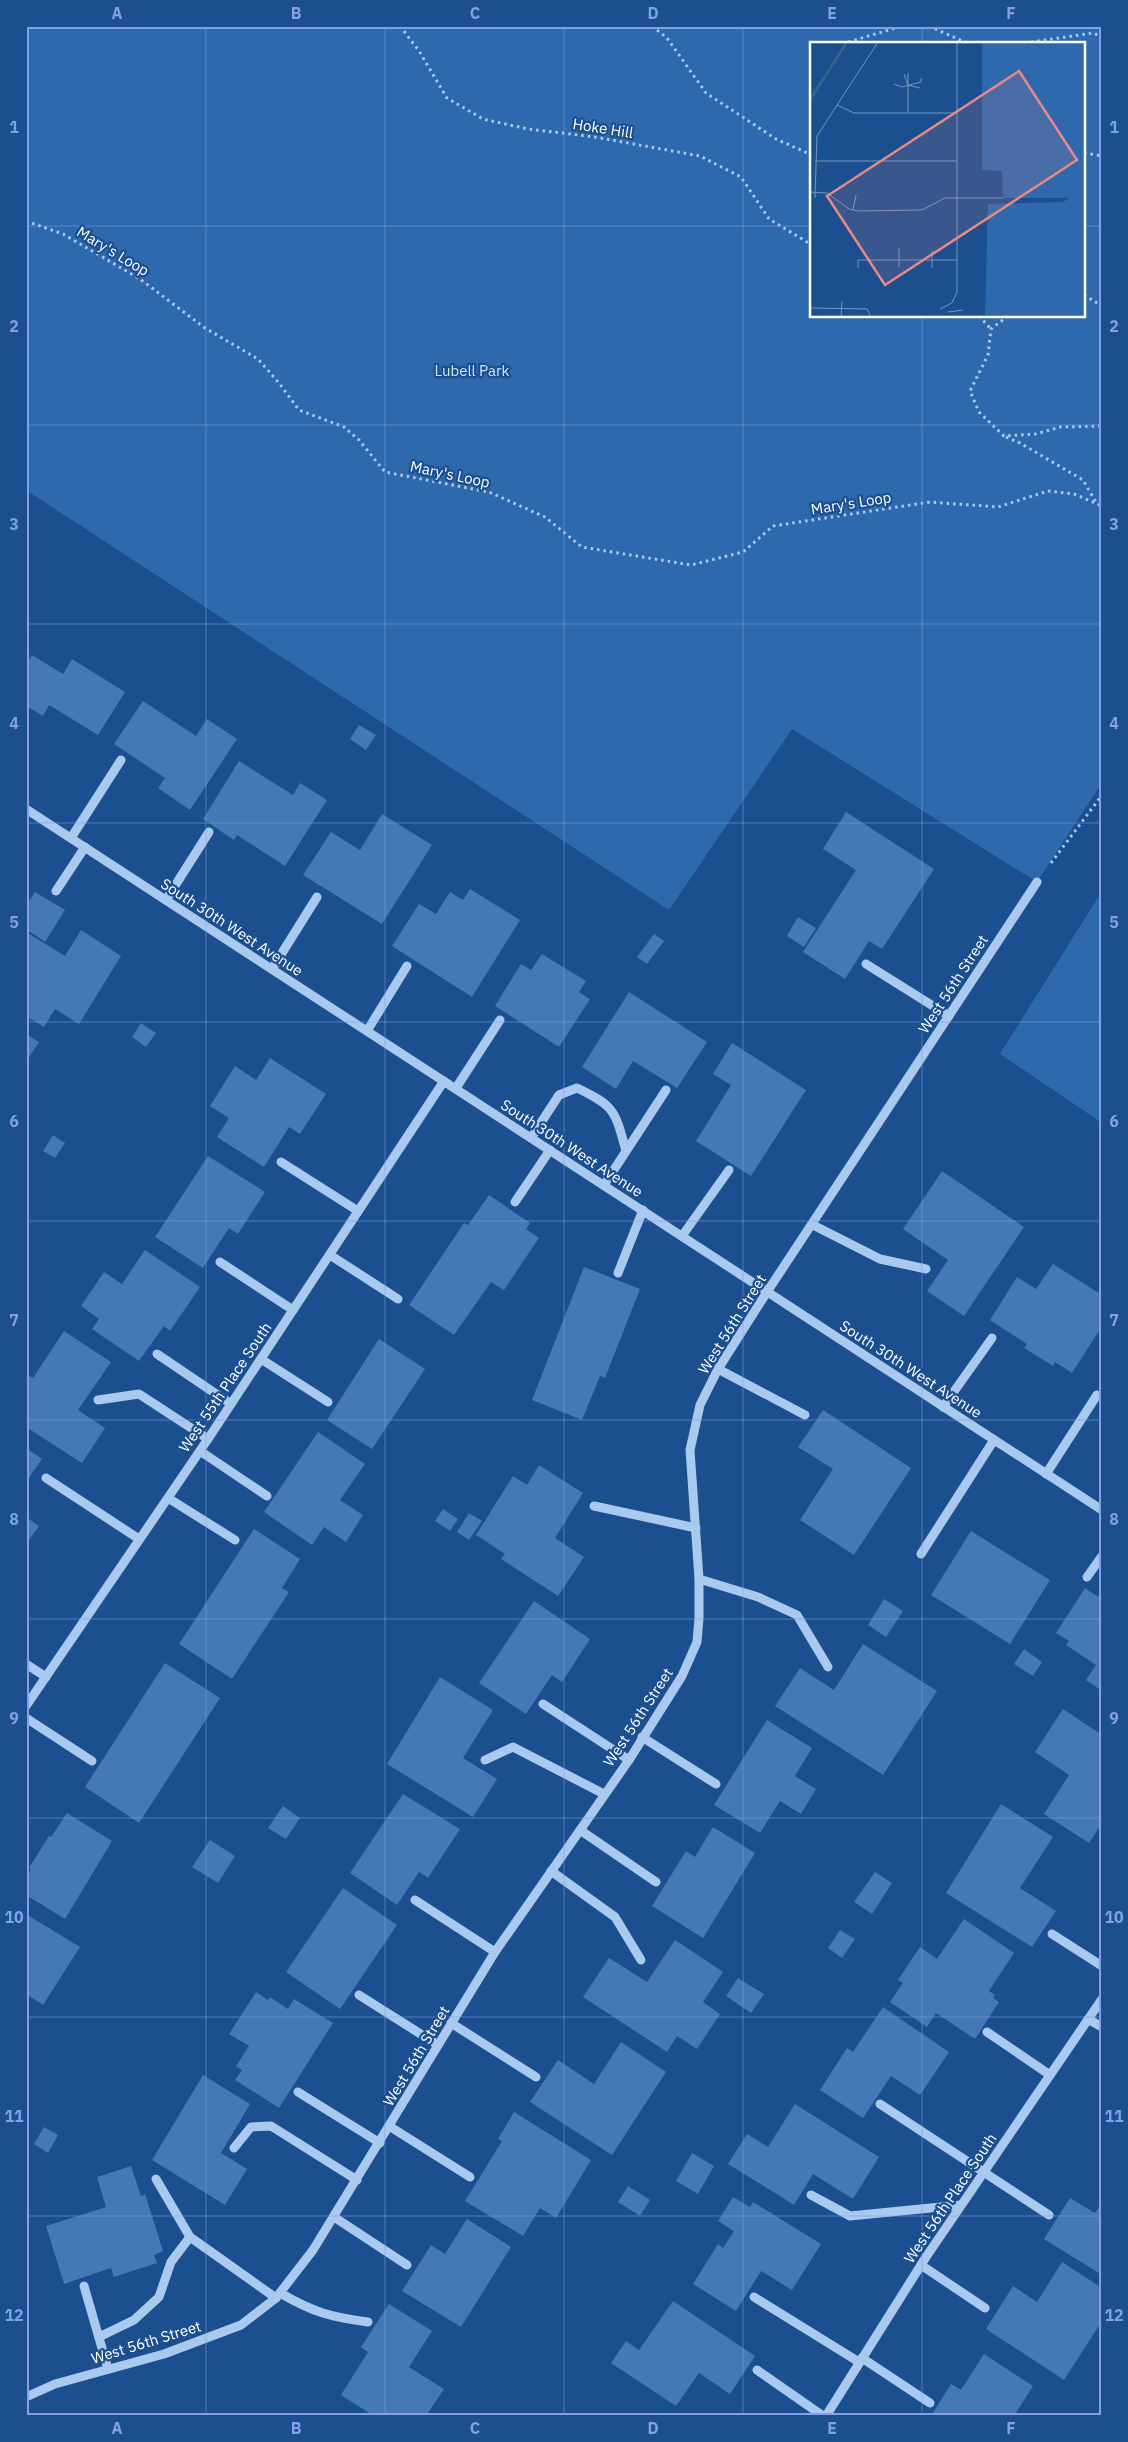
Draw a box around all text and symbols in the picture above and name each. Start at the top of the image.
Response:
text: A [112,3,123,23]
text: B [291,3,302,23]
text: C [470,3,480,23]
text: D [647,3,659,23]
text: E [827,3,837,23]
text: F [1006,3,1016,23]
inset map [810,42,1086,318]
street label: Hoke Hill [571,114,635,142]
text: 1 [9,117,19,137]
text: 1 [1109,117,1119,137]
street label: Mary's Loop [73,222,153,280]
text: 2 [9,316,19,336]
text: 2 [1109,316,1119,336]
park label: Lubell Park [435,361,509,380]
street label: Mary's Loop [408,456,492,492]
street label: Mary's Loop [810,487,892,519]
text: 3 [9,514,19,534]
text: 3 [1109,514,1119,534]
text: 4 [9,713,19,733]
text: 4 [1109,713,1119,733]
street label: South 30th West Avenue [157,874,307,980]
text: 5 [9,912,19,932]
text: 5 [1109,912,1119,932]
street label: West 56th Street [914,931,992,1037]
street label: South 30th West Avenue [497,1095,647,1201]
text: 6 [9,1111,19,1131]
text: 6 [1109,1111,1119,1131]
street label: West 56th Street [694,1271,770,1377]
text: 7 [9,1310,19,1330]
text: 7 [1109,1310,1119,1330]
street label: South 30th West Avenue [836,1316,986,1422]
street label: West 55th Place South [174,1318,276,1456]
text: 8 [9,1509,19,1529]
text: 8 [1109,1509,1119,1529]
street label: West 56th Street [599,1664,677,1770]
text: 9 [9,1708,19,1728]
text: 9 [1109,1708,1119,1728]
text: 10 [4,1907,24,1927]
text: 10 [1104,1907,1124,1927]
street label: West 56th Street [379,2002,453,2110]
text: 11 [4,2106,24,2126]
text: 11 [1104,2106,1124,2126]
street label: West 56th Place South [899,2129,1001,2267]
text: 12 [4,2305,24,2325]
text: 12 [1104,2305,1124,2325]
street label: West 56th Street [89,2316,203,2368]
text: A [112,2418,123,2438]
text: B [291,2418,302,2438]
text: C [470,2418,480,2438]
text: D [647,2418,659,2438]
text: E [827,2418,837,2438]
text: F [1006,2418,1016,2438]

